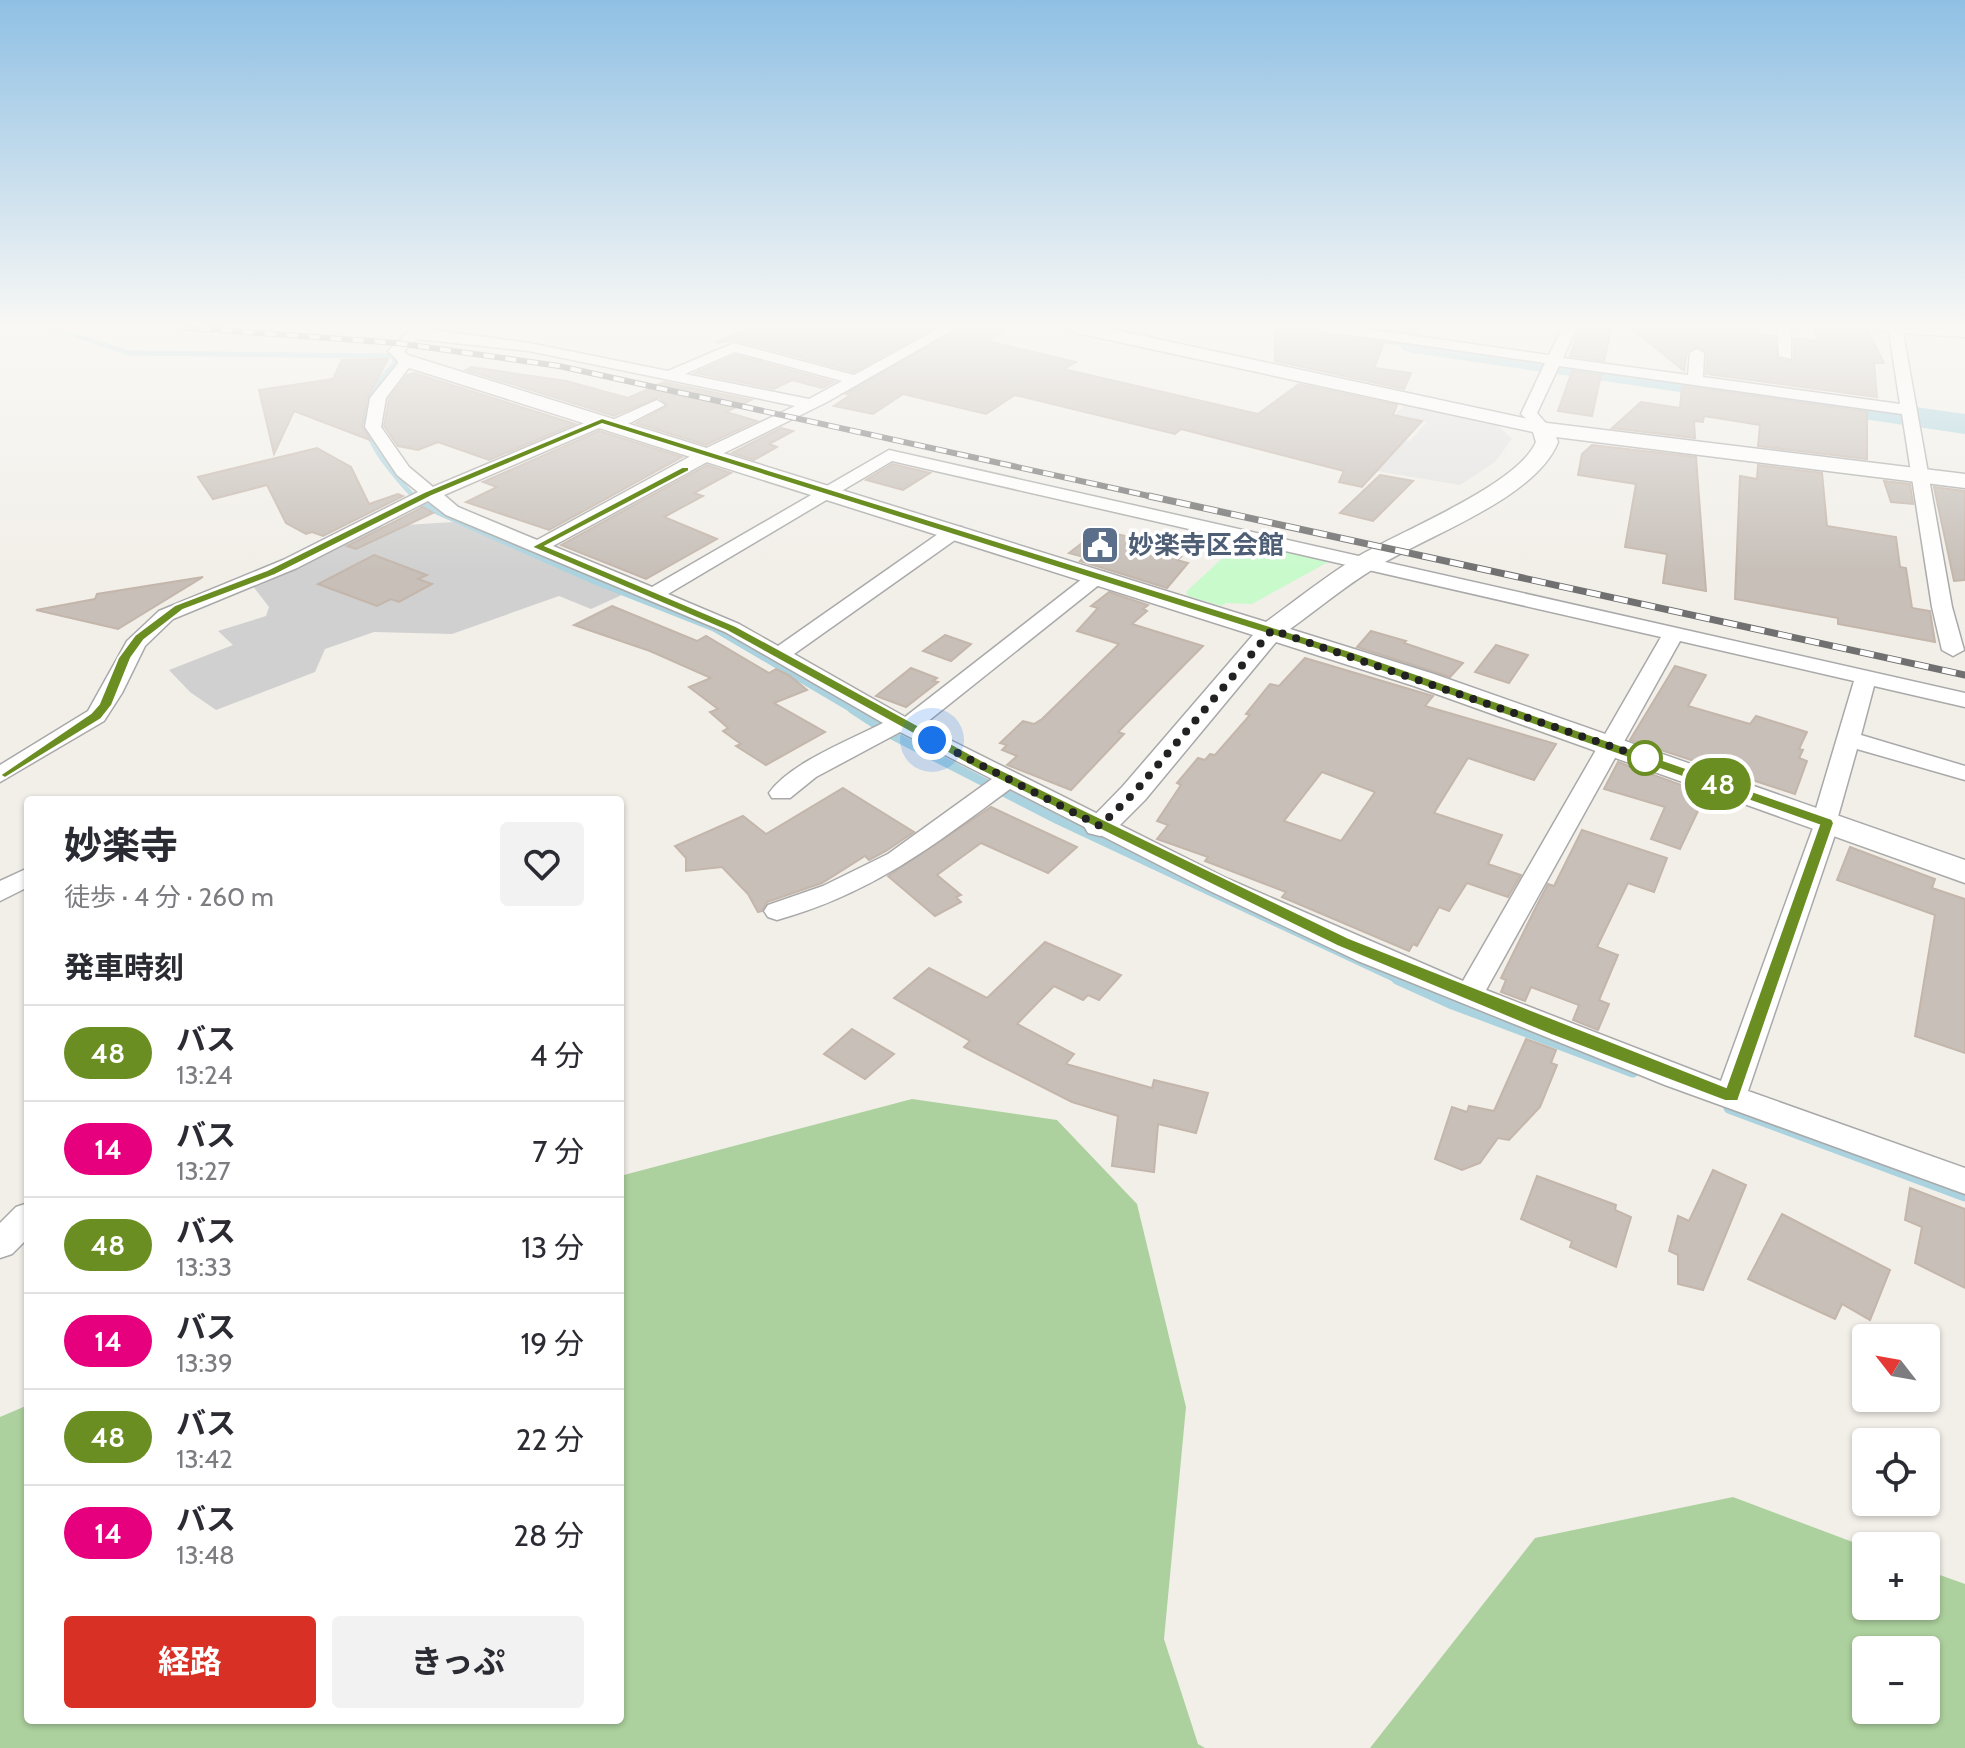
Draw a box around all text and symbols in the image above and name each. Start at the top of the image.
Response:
public building icon: 妙楽寺区会館 [1079,524,1121,566]
place label: 妙楽寺区会館 [1128,529,1284,561]
your location [912,720,952,760]
unlabelled marker [1628,741,1662,775]
line badge: 48 [1682,758,1754,810]
text: 48 [1701,767,1735,801]
text: 妙楽寺 [64,822,178,869]
button: heart [500,822,584,906]
text: 徒歩 · 4 分 · 260 m [64,881,274,913]
text: 発車時刻 [64,949,184,986]
text: バス [176,1021,236,1058]
text: 48 [91,1036,125,1070]
text: 4 分 [530,1037,584,1074]
text: 13:24 [176,1059,233,1091]
text: バス [176,1117,236,1154]
text: 14 [94,1132,122,1166]
text: 7 分 [532,1133,584,1170]
text: 13:27 [176,1155,231,1187]
text: バス [176,1213,236,1250]
text: 48 [91,1228,125,1262]
text: 13 分 [521,1229,584,1266]
text: 13:33 [176,1251,232,1283]
text: バス [176,1309,236,1346]
text: 14 [94,1324,122,1358]
north arrow [1852,1324,1940,1412]
map controls [1852,1324,1940,1724]
text: 19 分 [520,1325,584,1362]
text: 13:39 [176,1347,233,1379]
text: バス [176,1405,236,1442]
text: 48 [91,1420,125,1454]
text: 22 分 [516,1421,584,1458]
button: locate [1852,1428,1940,1516]
text: 13:42 [176,1443,233,1475]
text: バス [176,1501,236,1538]
text: 14 [94,1516,122,1550]
text: 28 分 [513,1517,584,1554]
button: + [1852,1532,1940,1620]
text: 13:48 [176,1539,235,1571]
button: 経路 [64,1616,316,1708]
button: きっぷ [332,1616,584,1708]
button: − [1852,1636,1940,1724]

